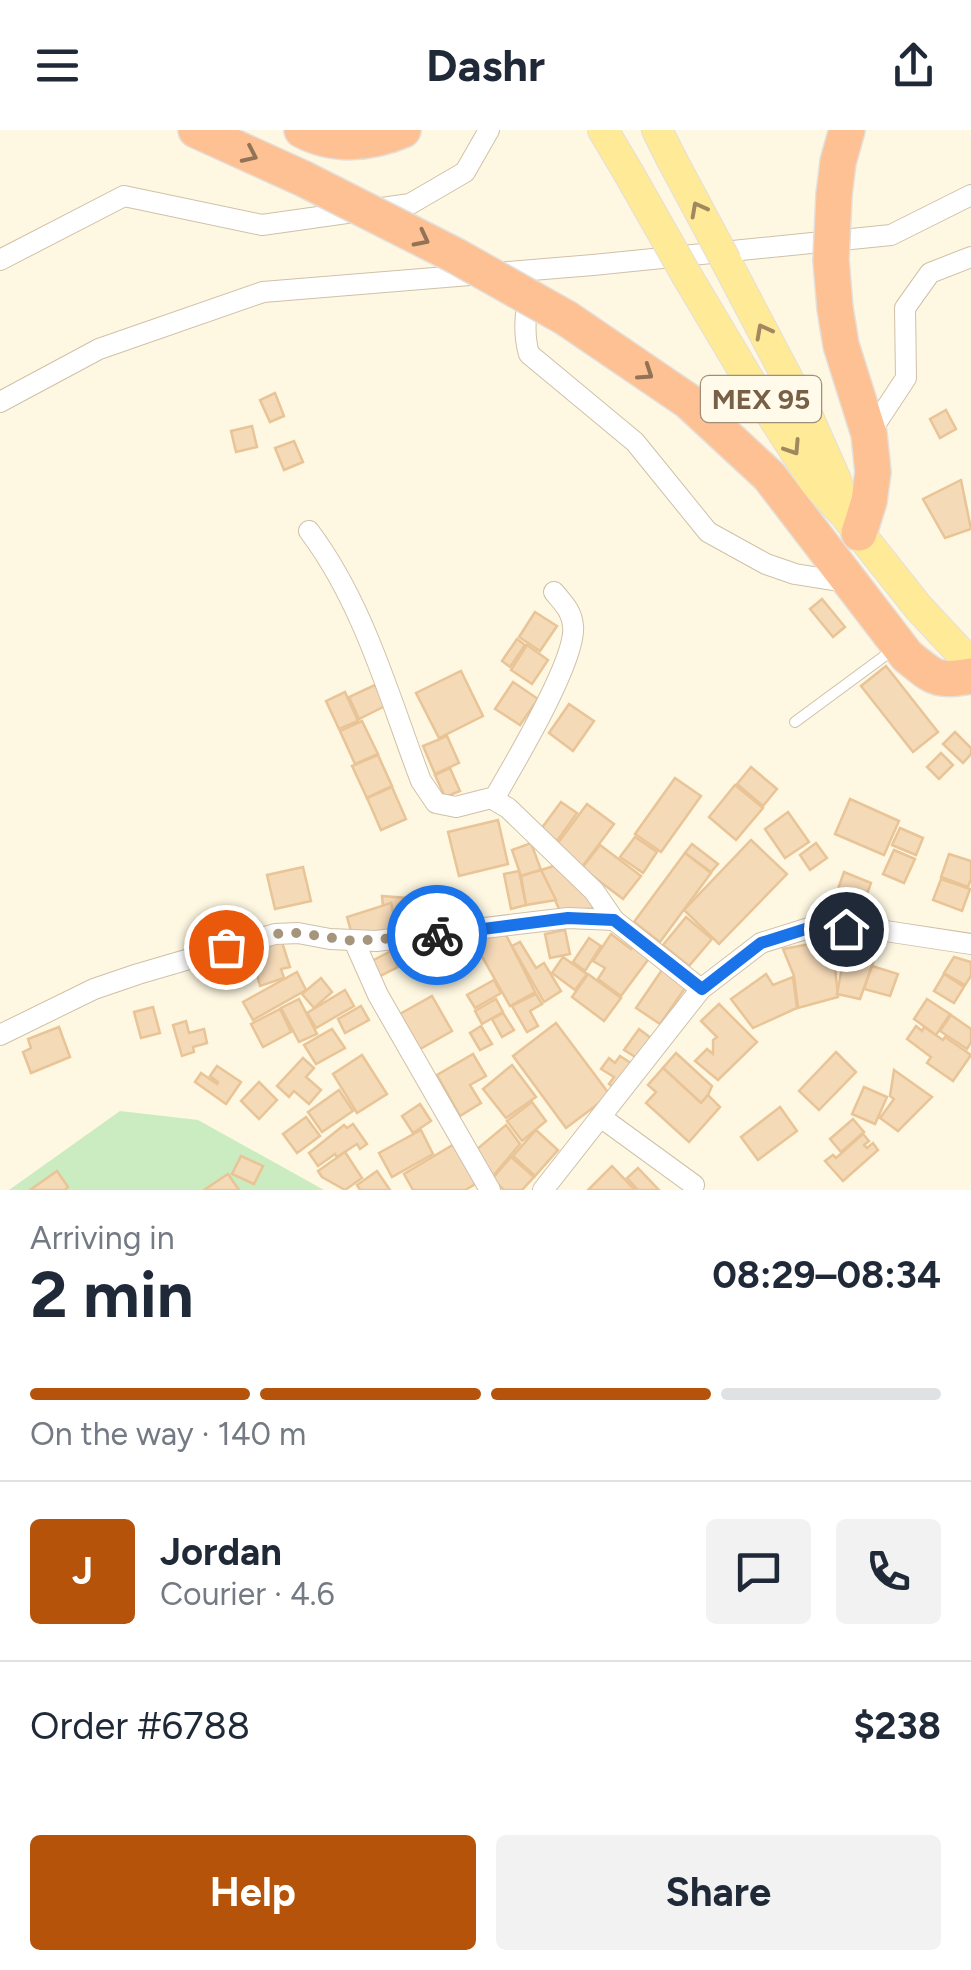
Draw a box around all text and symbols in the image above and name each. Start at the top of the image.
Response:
icon: menu [30,38,85,93]
text: Dashr [426,38,545,92]
icon: share [886,38,941,93]
one-way arrow [240,142,258,162]
one-way arrow [691,202,711,220]
one-way arrow [412,227,430,247]
one-way arrow [755,324,775,342]
one-way arrow [635,361,654,379]
road number: MEX 95 [701,376,821,422]
one-way arrow [780,438,799,456]
courier [387,885,487,985]
pin [804,887,889,972]
icon: home [819,902,874,957]
pin [184,905,269,990]
icon: bike [410,908,465,963]
icon: bag [199,920,254,975]
text: Arriving in [30,1219,175,1257]
text: 08:29–08:34 [712,1252,941,1298]
text: 2 min [30,1255,194,1333]
text: On the way · 140 m [30,1415,306,1453]
button: chat [706,1519,811,1624]
button: phone [836,1519,941,1624]
text: Jordan [160,1529,282,1575]
text: J [72,1548,93,1594]
text: Courier · 4.6 [160,1575,335,1613]
text: Order #6788 [30,1703,250,1749]
text: $238 [854,1703,941,1749]
button: Help [30,1835,476,1950]
button: Share [496,1835,941,1950]

